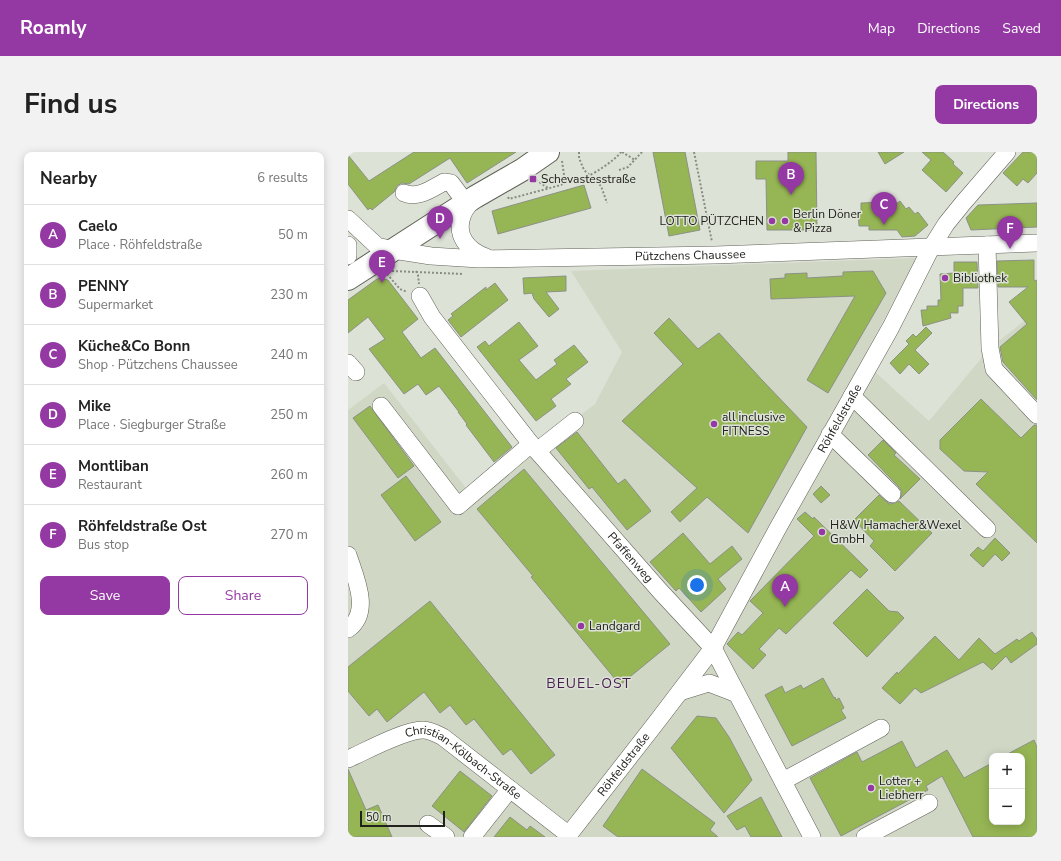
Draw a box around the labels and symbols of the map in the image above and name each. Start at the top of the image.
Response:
pin: B [778,162,804,195]
place label: Schevastesstraße [541,171,636,187]
marker: Schevastesstraße [528,174,538,184]
pin: C [871,192,897,225]
pin: D [427,206,453,239]
place label: Berlin Döner & Pizza [793,206,862,236]
place label: LOTTO PÜTZCHEN [659,213,764,229]
marker: LOTTO PÜTZCHEN [767,216,777,226]
marker: Berlin Döner & Pizza [780,216,790,226]
pin: F [997,216,1023,249]
street label: Pützchens Chaussee [635,246,746,264]
pin: E [369,250,395,283]
place label: Bibliothek [953,270,1008,286]
marker: Bibliothek [940,273,950,283]
street label: Röhfeldstraße [814,381,865,456]
place label: all inclusive FITNESS [722,409,785,439]
marker: all inclusive FITNESS [709,419,719,429]
place label: H&W Hamacher&Wexel GmbH [830,517,962,547]
marker: H&W Hamacher&Wexel GmbH [817,527,827,537]
street label: Pfaffenweg [604,529,657,586]
pin: A [772,574,798,607]
your location [687,575,707,595]
place label: Landgard [589,618,640,634]
marker: Landgard [576,621,586,631]
district label: BEUEL-OST [546,674,632,693]
street label: Christian-Kölbach-Straße [403,722,525,803]
street label: Röhfeldstraße [594,729,653,800]
place label: Lotter + Liebherr [879,773,924,803]
marker: Lotter + Liebherr [866,783,876,793]
scale bar [360,809,445,828]

